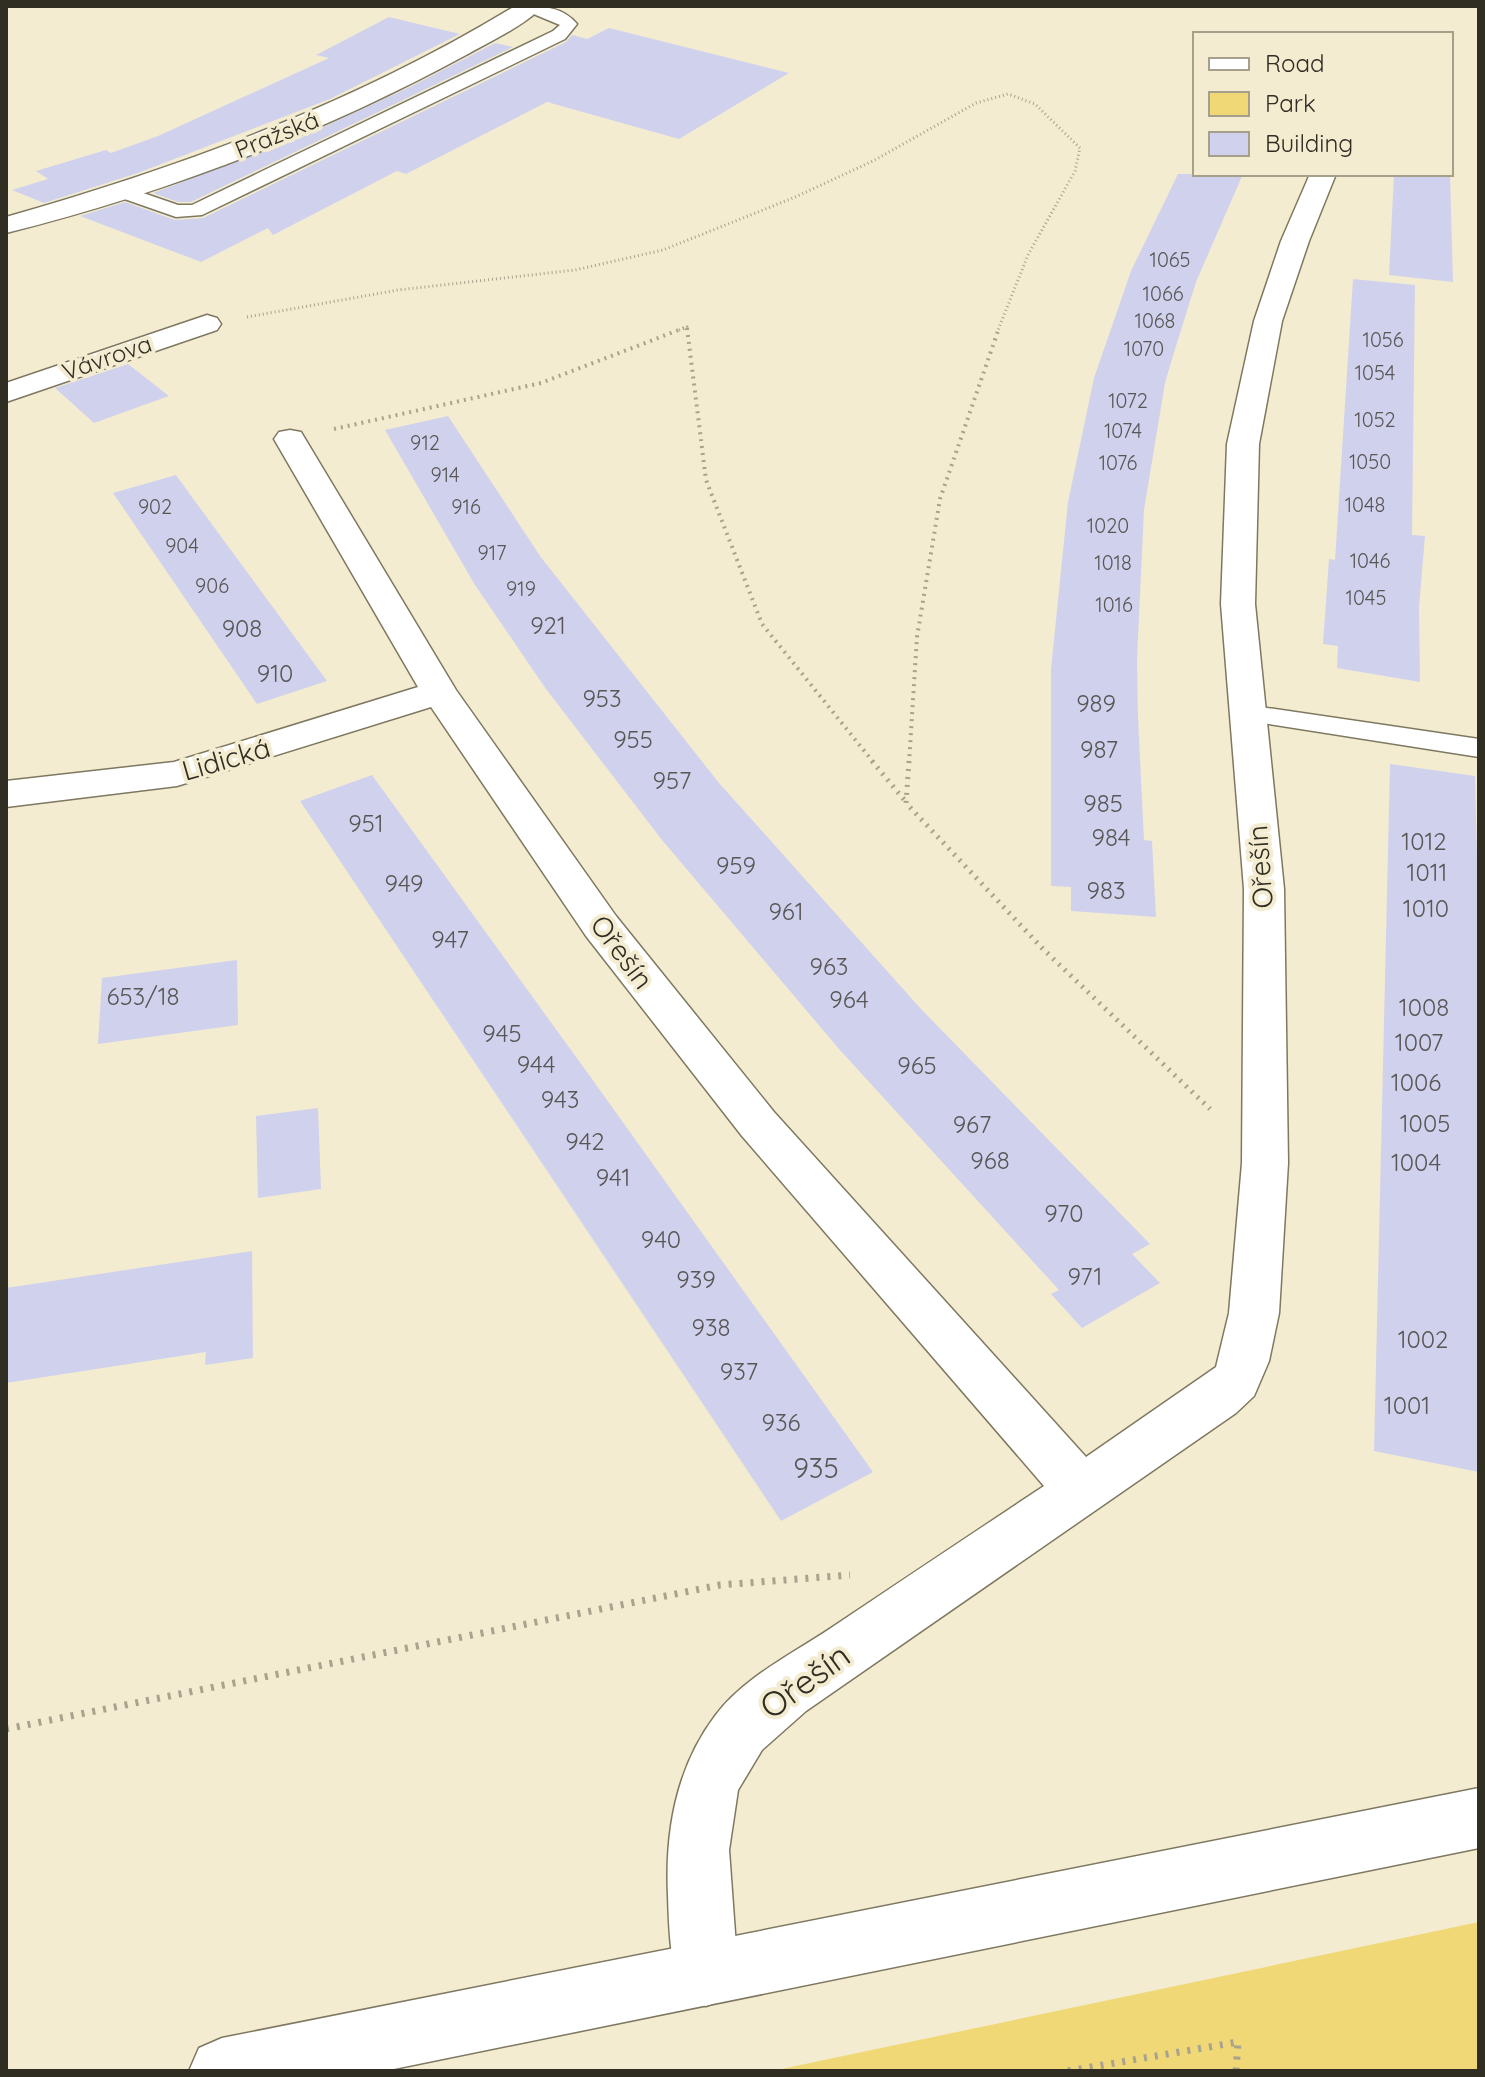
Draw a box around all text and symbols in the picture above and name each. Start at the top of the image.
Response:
legend [1193,32,1453,176]
text: Road [1265,48,1325,78]
text: Park [1265,88,1316,118]
street label: Pražská [230,104,323,164]
text: Building [1265,128,1353,158]
house number: 1065 [1150,247,1190,272]
house number: 1066 [1143,281,1184,306]
house number: 1068 [1135,308,1175,333]
house number: 1056 [1363,327,1404,352]
street label: Vávrova [58,328,155,386]
house number: 1070 [1124,336,1164,361]
house number: 1054 [1355,360,1395,385]
house number: 1072 [1108,388,1148,413]
house number: 1052 [1354,407,1396,432]
house number: 1074 [1104,418,1142,443]
house number: 912 [410,430,440,455]
house number: 1050 [1349,449,1391,474]
house number: 1076 [1099,450,1138,475]
house number: 914 [431,462,459,487]
house number: 1048 [1345,492,1385,517]
house number: 902 [138,494,172,519]
house number: 916 [451,494,481,519]
house number: 1020 [1087,513,1129,538]
house number: 904 [165,533,199,558]
house number: 917 [478,540,506,565]
house number: 1046 [1350,548,1391,573]
house number: 1018 [1094,550,1132,575]
house number: 906 [195,573,229,598]
house number: 919 [506,576,536,601]
house number: 1045 [1346,585,1386,610]
house number: 1016 [1095,592,1133,617]
house number: 921 [530,610,566,640]
house number: 908 [222,613,262,643]
house number: 910 [257,658,293,688]
house number: 953 [582,683,622,713]
house number: 989 [1076,688,1116,718]
house number: 955 [613,724,653,754]
street label: Lidická [178,729,274,788]
house number: 987 [1080,734,1118,764]
house number: 957 [653,765,691,795]
house number: 985 [1083,788,1123,818]
house number: 951 [348,808,384,838]
house number: 984 [1092,822,1131,852]
street label: Ořešín [1239,824,1280,910]
house number: 1012 [1401,826,1447,856]
house number: 959 [716,850,756,880]
house number: 1011 [1407,857,1447,887]
house number: 949 [385,868,423,898]
house number: 983 [1087,875,1125,905]
house number: 1010 [1403,893,1449,923]
house number: 961 [768,896,804,926]
street label: Ořešín [583,908,661,996]
house number: 947 [431,924,469,954]
house number: 963 [810,951,848,981]
house number: 653/18 [107,981,179,1011]
house number: 964 [829,984,869,1014]
house number: 1008 [1399,992,1449,1022]
house number: 945 [482,1018,522,1048]
house number: 1007 [1395,1027,1443,1057]
house number: 944 [517,1049,555,1079]
house number: 965 [897,1050,937,1080]
house number: 1006 [1391,1067,1441,1097]
house number: 943 [541,1084,579,1114]
house number: 1005 [1400,1108,1450,1138]
house number: 967 [953,1109,991,1139]
house number: 942 [565,1126,605,1156]
house number: 968 [970,1145,1010,1175]
house number: 1004 [1391,1147,1441,1177]
house number: 941 [596,1162,630,1192]
house number: 970 [1044,1198,1084,1228]
house number: 940 [641,1224,681,1254]
house number: 971 [1067,1261,1103,1291]
house number: 939 [676,1264,716,1294]
house number: 938 [692,1312,730,1342]
house number: 1002 [1398,1324,1448,1354]
house number: 937 [720,1356,758,1386]
house number: 1001 [1384,1390,1430,1420]
house number: 936 [762,1407,801,1437]
house number: 935 [793,1450,839,1485]
street label: Ořešín [751,1633,858,1728]

